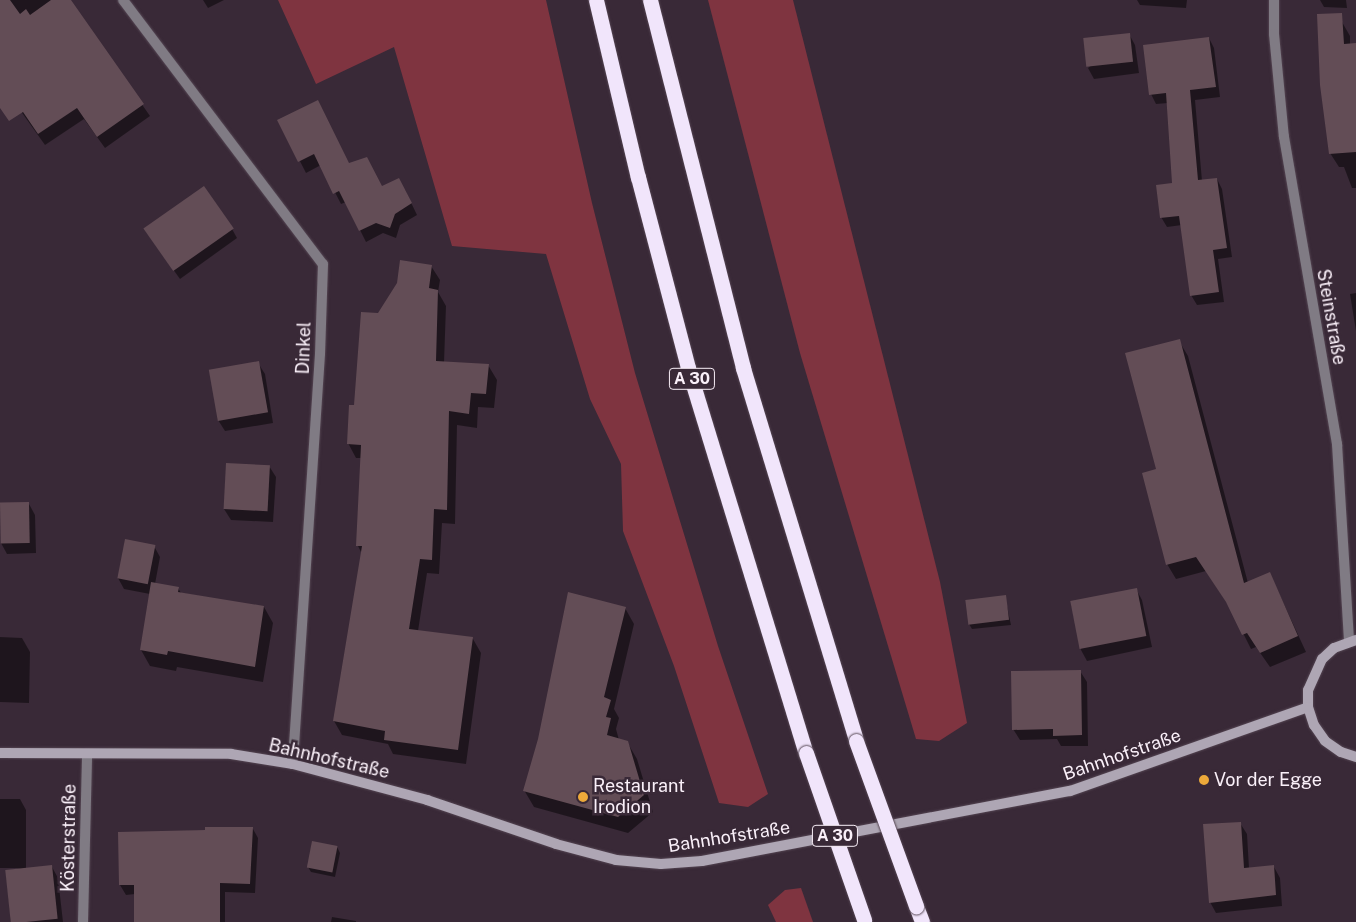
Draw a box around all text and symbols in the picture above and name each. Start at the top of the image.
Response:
street label: Steinstraße [1312,267,1350,367]
street label: Dinkel [292,321,316,375]
road number: A 30 [668,366,716,392]
street label: Bahnhofstraße [1060,725,1184,785]
street label: Bahnhofstraße [266,735,392,783]
place label: Vor der Egge [1214,769,1322,791]
marker: Vor der Egge [1198,774,1210,786]
place label: Restaurant Irodion [593,776,685,819]
street label: Kösterstraße [57,784,81,892]
marker: Restaurant Irodion [577,791,589,803]
street label: Bahnhofstraße [666,817,792,857]
road number: A 30 [811,822,859,849]

